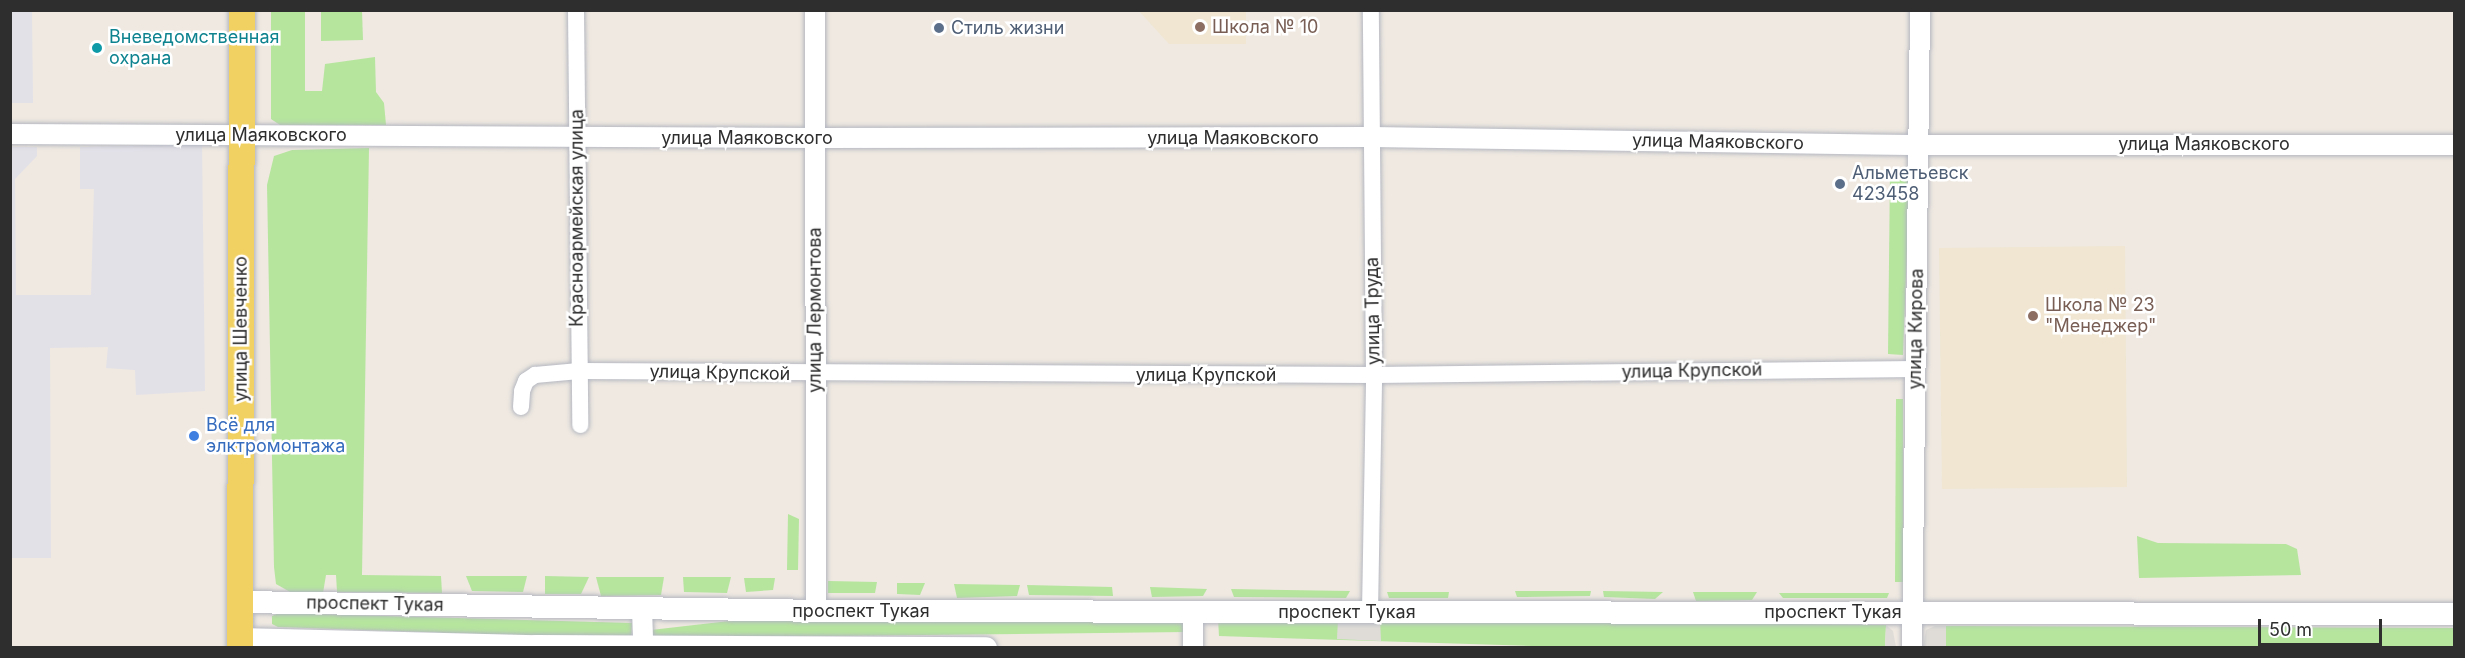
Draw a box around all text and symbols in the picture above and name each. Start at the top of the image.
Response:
place label: Школа № 10 [1212,16,1318,38]
place label: Стиль жизни [951,17,1064,39]
marker: Школа № 10 [1193,20,1207,34]
marker: Стиль жизни [932,21,946,35]
place label: Вневедомственная охрана [109,27,280,70]
marker: Вневедомственная охрана [90,41,104,55]
street label: Красноармейская улица [566,109,588,327]
street label: улица Маяковского [175,124,347,146]
street label: улица Маяковского [661,127,833,149]
street label: улица Маяковского [1147,127,1319,149]
street label: улица Маяковского [1632,130,1804,154]
street label: улица Маяковского [2118,133,2290,155]
place label: Альметьевск 423458 [1852,163,1969,206]
marker: Альметьевск 423458 [1833,177,1847,191]
street label: улица Лермонтова [804,227,826,393]
street label: улица Шевченко [230,256,252,402]
street label: улица Труда [1361,257,1385,365]
street label: улица Кирова [1904,268,1928,390]
place label: Школа № 23 "Менеджер" [2045,295,2156,338]
marker: Школа № 23 "Менеджер" [2026,309,2040,323]
street label: улица Крупской [1621,359,1763,383]
street label: улица Крупской [649,361,791,385]
street label: улица Крупской [1136,364,1276,386]
place label: Всё для элктромонтажа [206,415,345,458]
marker: Всё для элктромонтажа [187,429,201,443]
street label: проспект Тукая [306,592,444,616]
street label: проспект Тукая [792,600,930,622]
street label: проспект Тукая [1278,601,1416,623]
street label: проспект Тукая [1764,601,1902,623]
scale bar [2261,607,2386,645]
text: 50 m [2269,619,2312,640]

